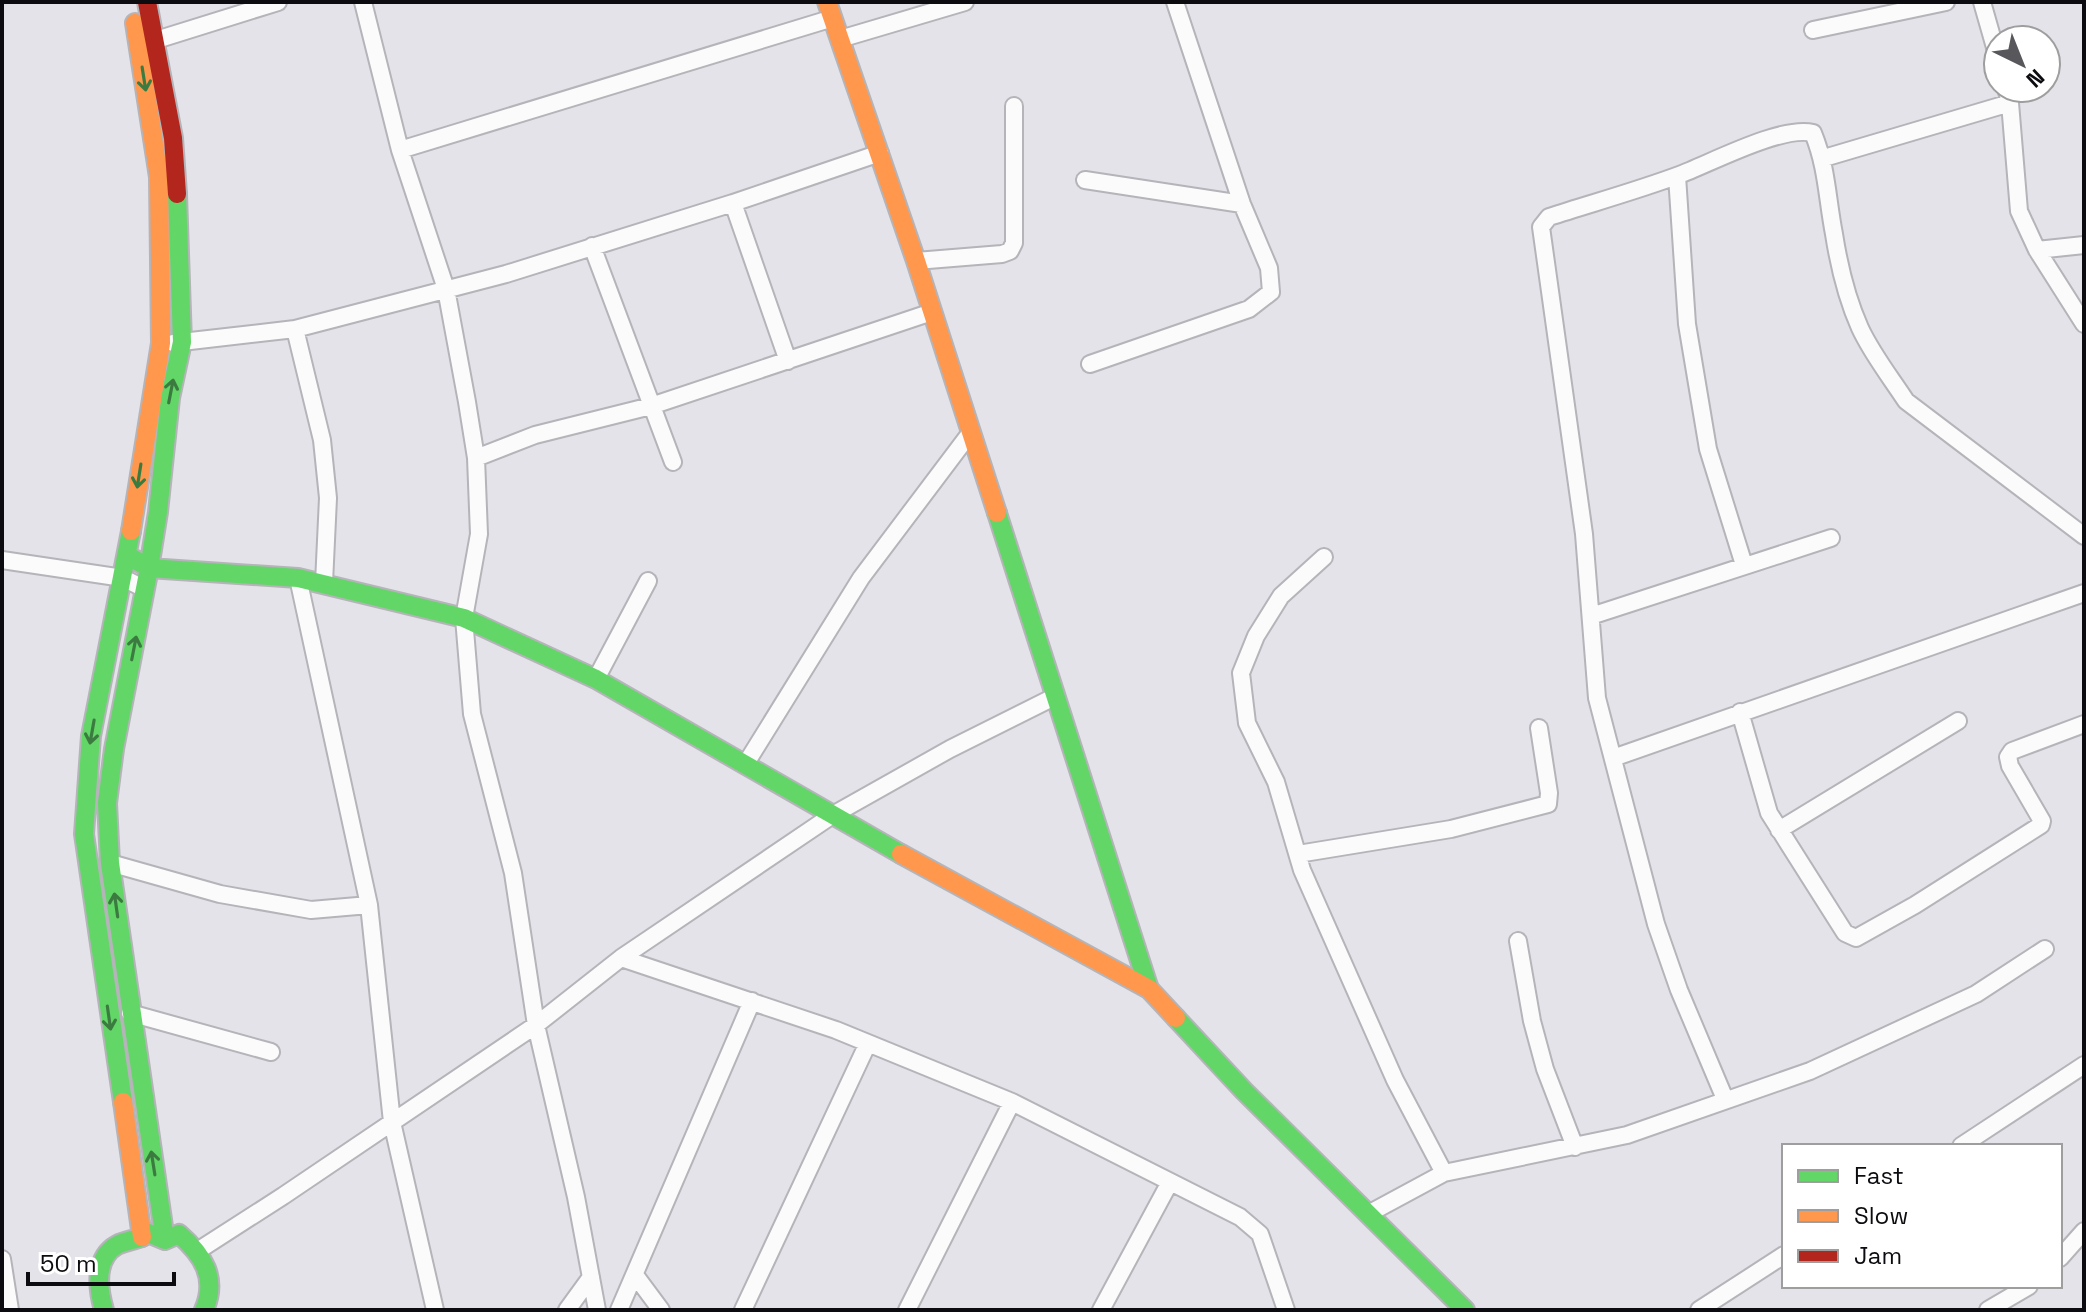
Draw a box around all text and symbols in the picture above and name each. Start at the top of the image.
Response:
north arrow [1982,24,2062,104]
text: N [2021,63,2051,94]
one-way arrow [137,66,152,91]
one-way arrow [165,379,180,405]
one-way arrow [131,463,146,488]
one-way arrow [127,636,142,662]
one-way arrow [84,719,99,744]
one-way arrow [108,893,123,919]
one-way arrow [102,1005,117,1030]
legend [1782,1144,2062,1288]
one-way arrow [145,1151,160,1176]
text: Fast [1854,1160,1904,1191]
text: Slow [1854,1200,1908,1231]
scale bar [28,1236,174,1286]
text: Jam [1854,1240,1902,1271]
text: 50 m [40,1248,97,1279]

